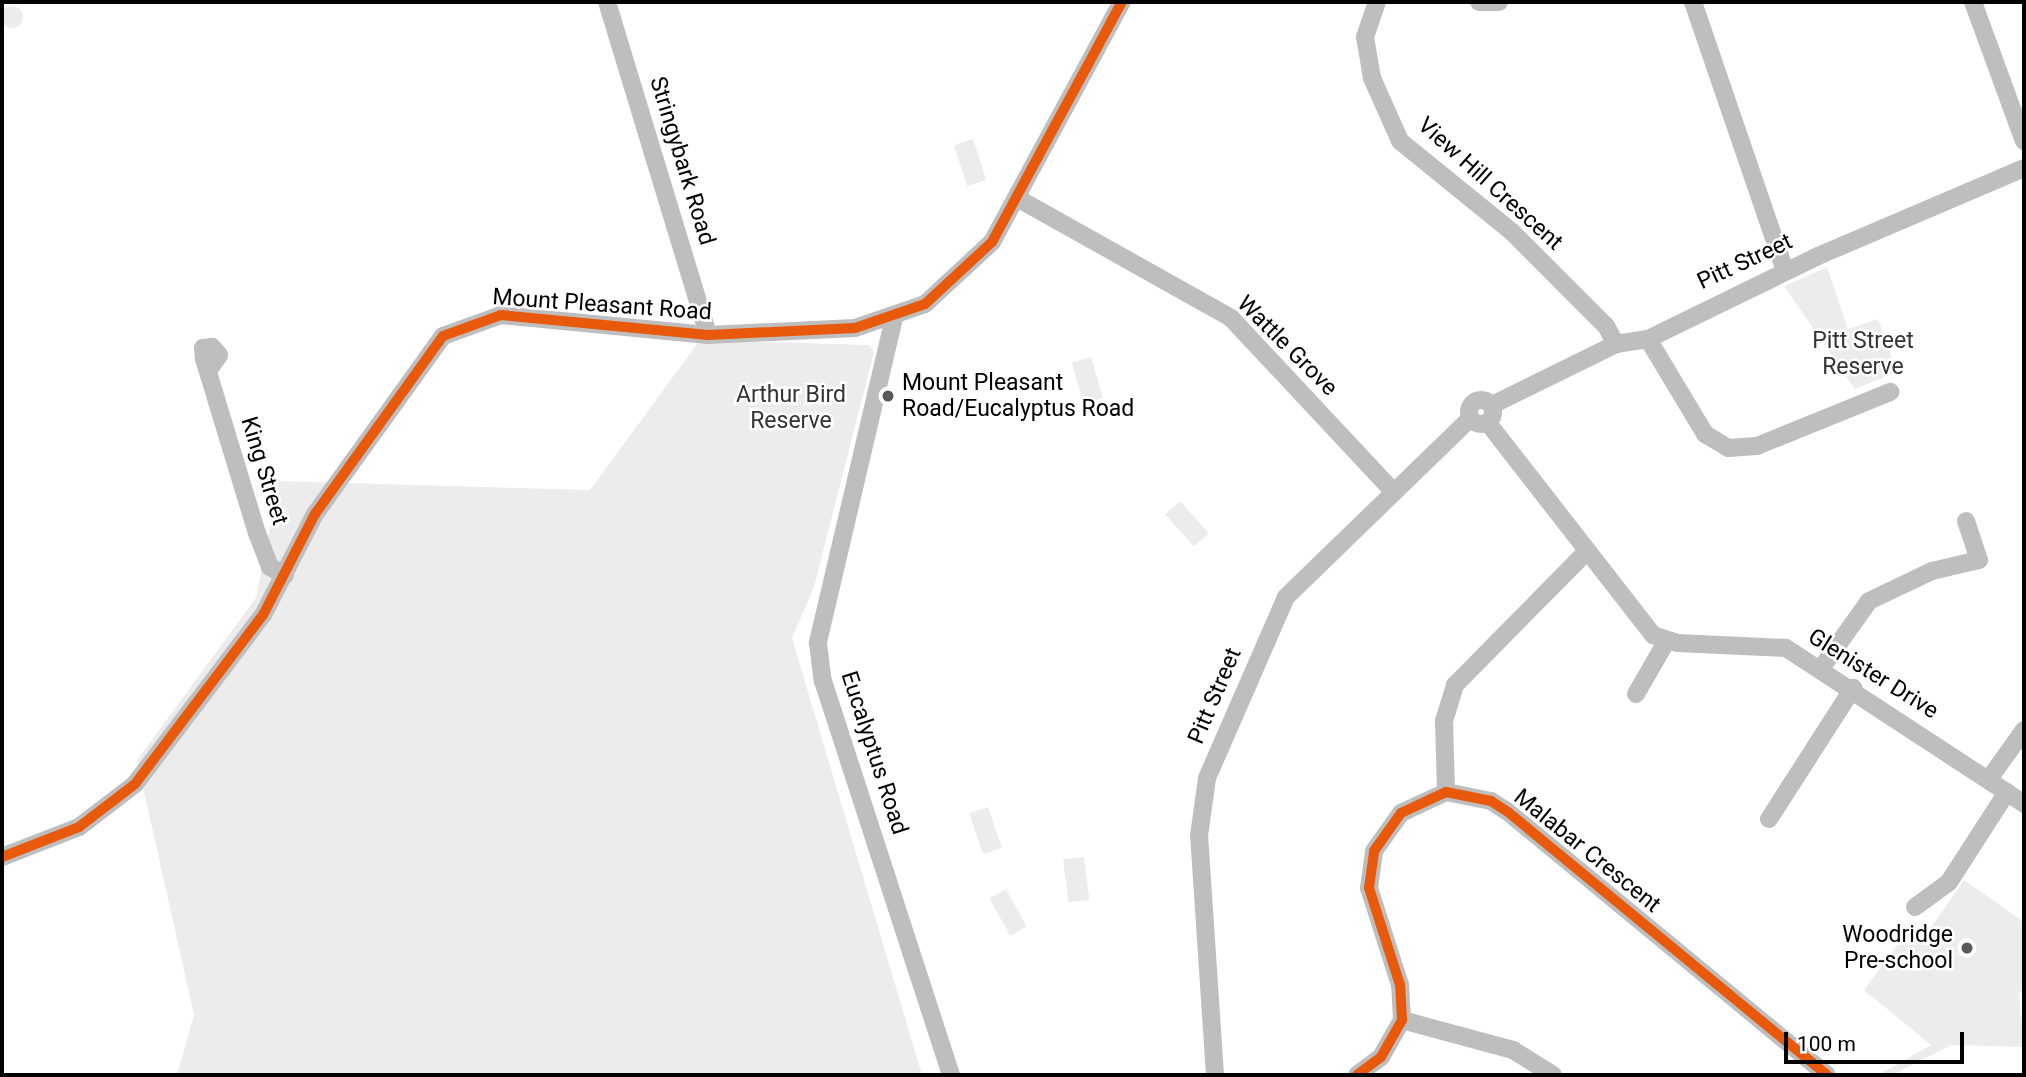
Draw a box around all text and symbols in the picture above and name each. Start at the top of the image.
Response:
street label: Stringybark Road [643,74,721,248]
street label: View Hill Crescent [1412,112,1568,256]
street label: Pitt Street [1693,228,1797,296]
street label: Mount Pleasant Road [491,284,713,326]
street label: Wattle Grove [1231,290,1343,402]
park label: Pitt Street Reserve [1812,327,1914,381]
place label: Mount Pleasant Road/Eucalyptus Road [902,369,1134,423]
park label: Arthur Bird Reserve [736,381,846,435]
marker: Mount Pleasant Road/Eucalyptus Road [880,388,896,404]
street label: King Street [234,413,294,529]
street label: Glenister Drive [1803,623,1943,725]
street label: Pitt Street [1182,644,1248,748]
street label: Eucalyptus Road [835,668,913,838]
street label: Malabar Crescent [1508,783,1666,919]
place label: Woodridge Pre-school [1842,921,1953,975]
marker: Woodridge Pre-school [1959,940,1975,956]
scale bar [1788,1018,1968,1062]
text: 100 m [1797,1032,1856,1056]

